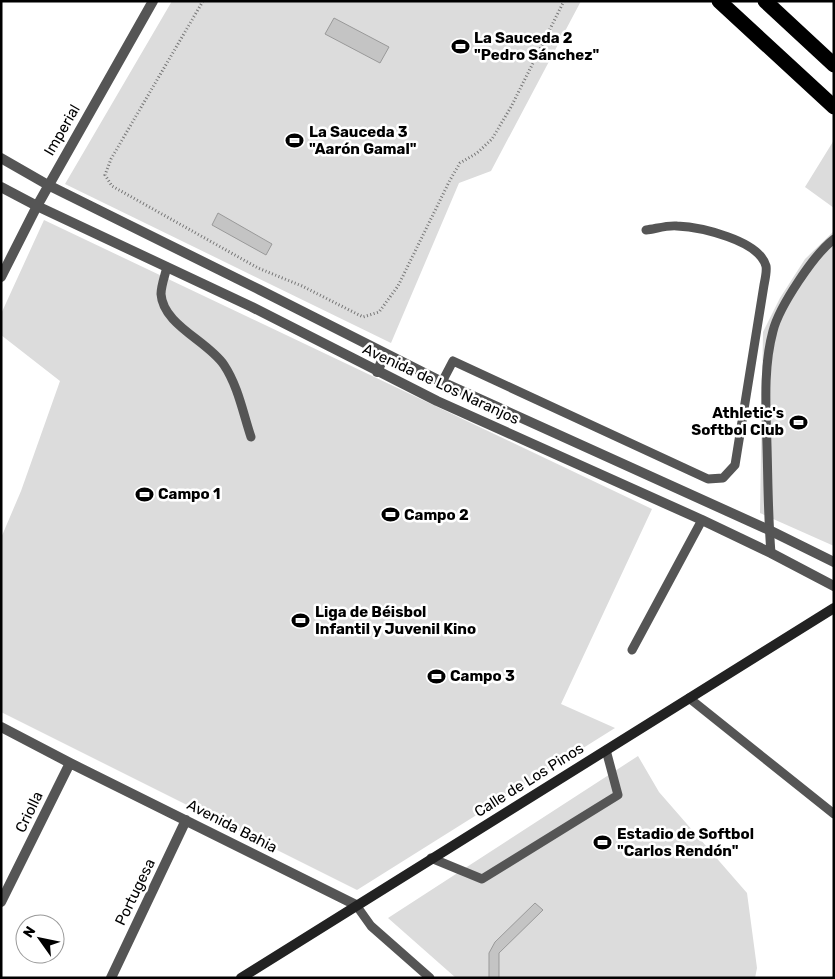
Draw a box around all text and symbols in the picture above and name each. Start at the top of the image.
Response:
place label: La Sauceda 2 "Pedro Sánchez" [474,29,600,64]
sports icon: La Sauceda 2 "Pedro Sánchez" [450,37,470,57]
street label: Imperial [40,101,84,159]
place label: La Sauceda 3 "Aarón Gamal" [309,123,417,158]
sports icon: La Sauceda 3 "Aarón Gamal" [285,131,305,151]
street label: Avenida de Los Naranjos [360,340,522,428]
place label: Athletic's Softbol Club [691,404,784,439]
sports icon: Athletic's Softbol Club [788,412,808,432]
sports icon: Campo 1 [134,484,154,504]
place label: Campo 1 [158,485,220,503]
sports icon: Campo 2 [380,505,400,525]
place label: Campo 2 [404,506,469,524]
place label: Liga de Béisbol Infantil y Juvenil Kino [315,603,476,638]
sports icon: Liga de Béisbol Infantil y Juvenil Kino [291,611,311,631]
sports icon: Campo 3 [426,666,446,686]
place label: Campo 3 [450,667,515,685]
street label: Calle de Los Pinos [471,739,587,821]
street label: Criolla [11,788,47,836]
street label: Avenida Bahia [184,796,280,856]
place label: Estadio de Softbol "Carlos Rendón" [617,825,754,860]
sports icon: Estadio de Softbol "Carlos Rendón" [593,833,613,853]
street label: Portugesa [111,856,159,928]
north arrow [15,914,65,964]
text: N [20,923,39,941]

